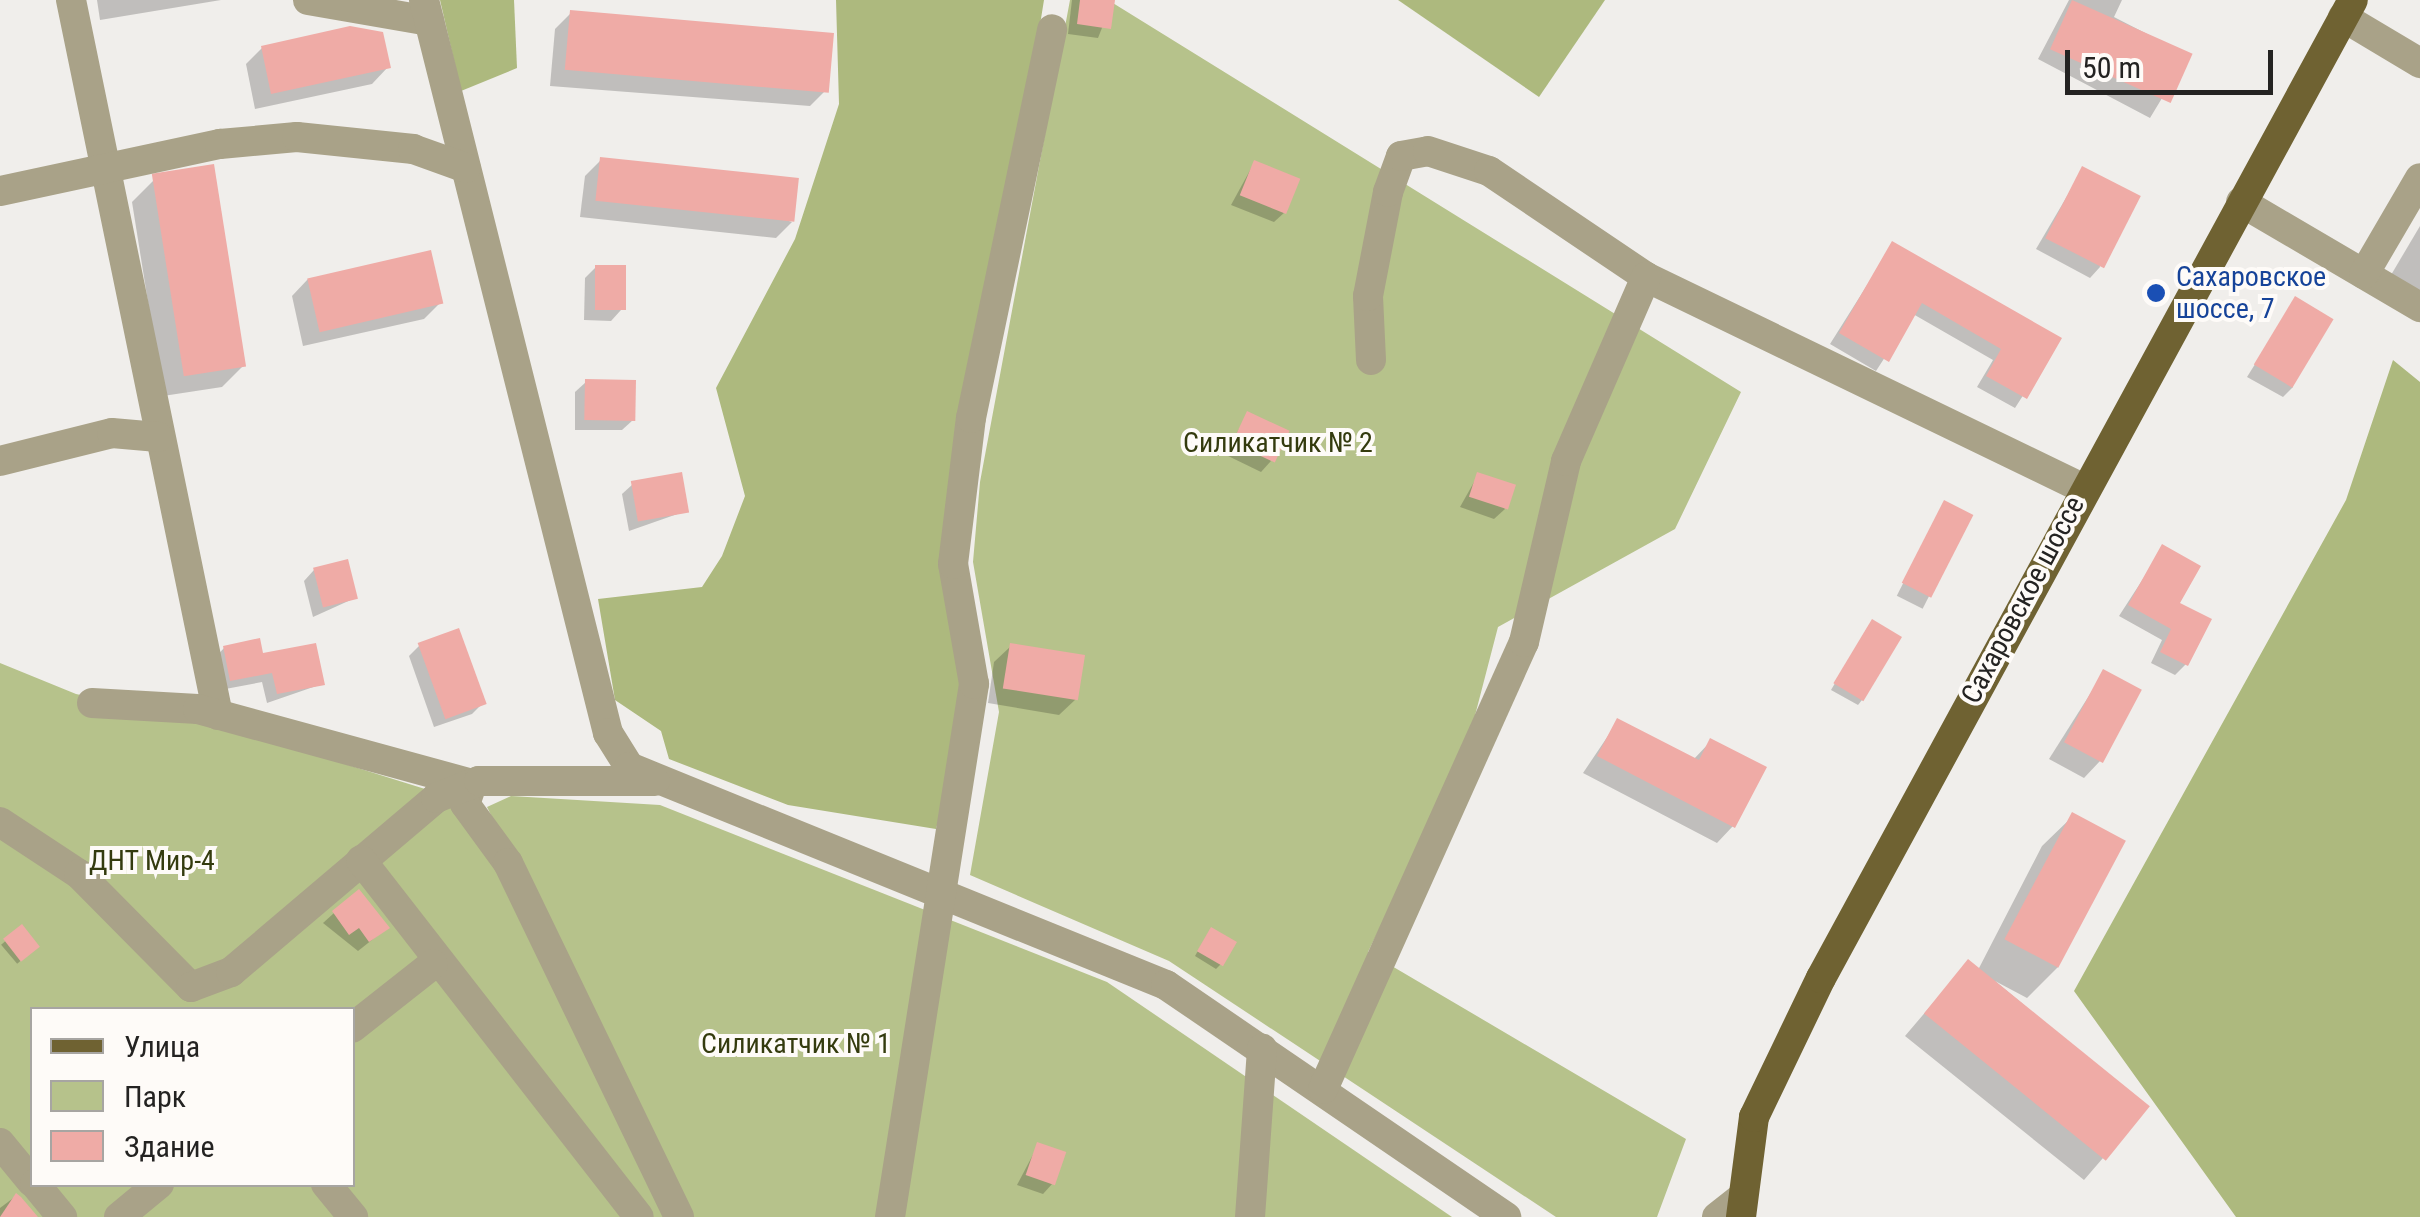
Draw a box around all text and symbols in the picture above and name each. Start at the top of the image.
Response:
scale bar [2070,30,2278,92]
text: 50 m [2082,50,2141,85]
place label: Сахаровское шоссе, 7 [2176,260,2326,326]
marker: Сахаровское шоссе, 7 [2145,282,2167,304]
park label: Силикатчик № 2 [1183,426,1373,460]
street label: Сахаровское шоссе [1954,491,2092,709]
park label: ДНТ Мир-4 [89,844,215,878]
legend [30,1007,355,1187]
park label: Силикатчик № 1 [701,1027,891,1061]
text: Улица [124,1029,200,1064]
text: Парк [124,1079,186,1114]
text: Здание [124,1129,215,1164]

